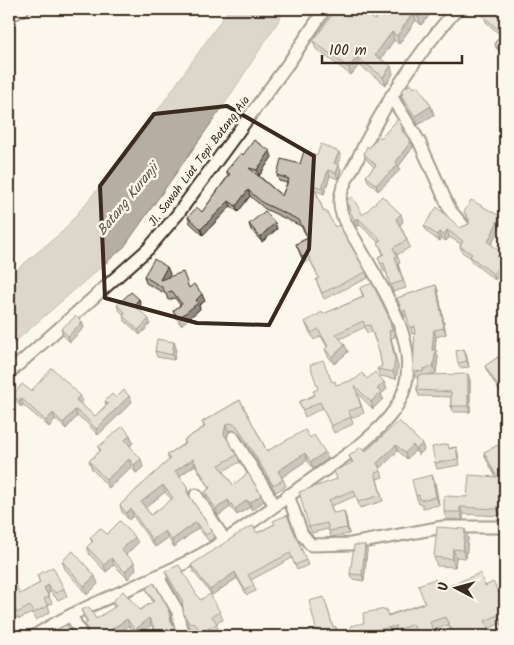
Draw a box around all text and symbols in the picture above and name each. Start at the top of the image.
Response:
scale bar [322,32,462,64]
text: 100 m [329,39,367,63]
street label: Jl. Sawah Liat Tepi Batang Aia [144,92,255,231]
water label: Batang Kuranji [92,157,166,241]
north arrow [432,562,482,612]
text: U [433,581,456,592]

